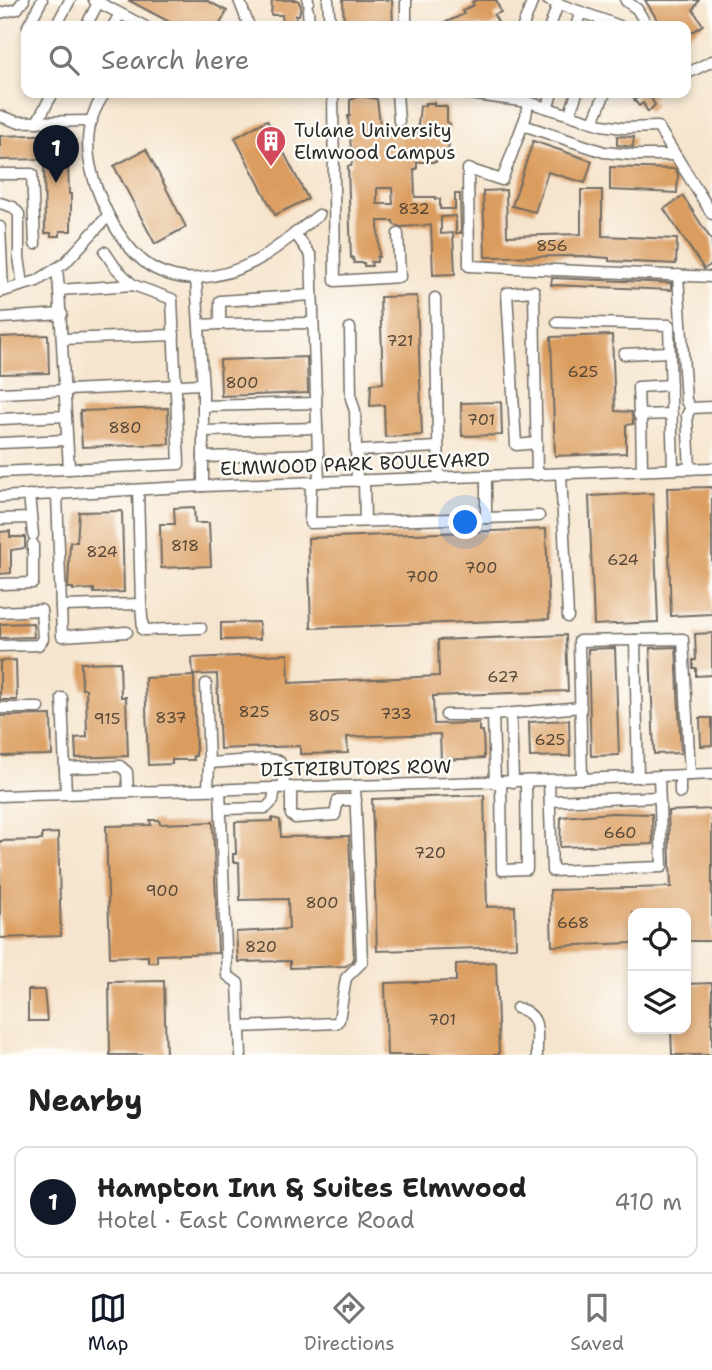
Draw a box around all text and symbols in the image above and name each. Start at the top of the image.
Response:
search box [21,21,691,98]
icon: search [45,41,83,79]
text: Search here [101,42,250,77]
place label: Tulane University Elmwood Campus [294,118,456,165]
building icon: Tulane University Elmwood Campus [254,124,288,168]
pin: 1 [33,125,79,183]
house number: 832 [398,198,430,219]
house number: 856 [536,235,568,256]
house number: 721 [387,330,413,351]
house number: 625 [568,361,598,382]
house number: 800 [225,372,259,393]
house number: 701 [467,409,495,430]
house number: 880 [109,417,141,438]
street label: ELMWOOD PARK BOULEVARD [220,447,490,481]
your location [448,505,482,539]
house number: 818 [171,535,199,556]
house number: 824 [86,541,118,562]
house number: 624 [607,549,639,570]
house number: 700 [464,557,498,578]
house number: 700 [405,566,439,587]
house number: 627 [487,666,519,687]
house number: 825 [239,701,269,722]
house number: 733 [380,703,412,724]
house number: 805 [308,705,340,726]
house number: 837 [155,707,187,728]
house number: 915 [94,708,120,729]
house number: 625 [535,729,565,750]
street label: DISTRIBUTORS ROW [260,754,452,782]
house number: 660 [604,822,636,843]
house number: 720 [414,842,446,863]
house number: 900 [145,880,179,901]
house number: 800 [305,892,339,913]
map controls [628,908,691,1034]
button: locate [628,908,691,971]
house number: 668 [557,912,589,933]
house number: 820 [245,936,277,957]
button: layers [628,971,691,1034]
house number: 701 [428,1009,456,1030]
text: Nearby [28,1080,143,1121]
text: Hampton Inn & Suites Elmwood [97,1170,527,1205]
text: 1 [48,1187,58,1217]
text: 410 m [614,1187,682,1217]
text: Hotel · East Commerce Road [97,1205,415,1235]
tab: Map [88,1289,128,1356]
tab: Directions [304,1289,395,1356]
tab: Saved [570,1289,624,1356]

